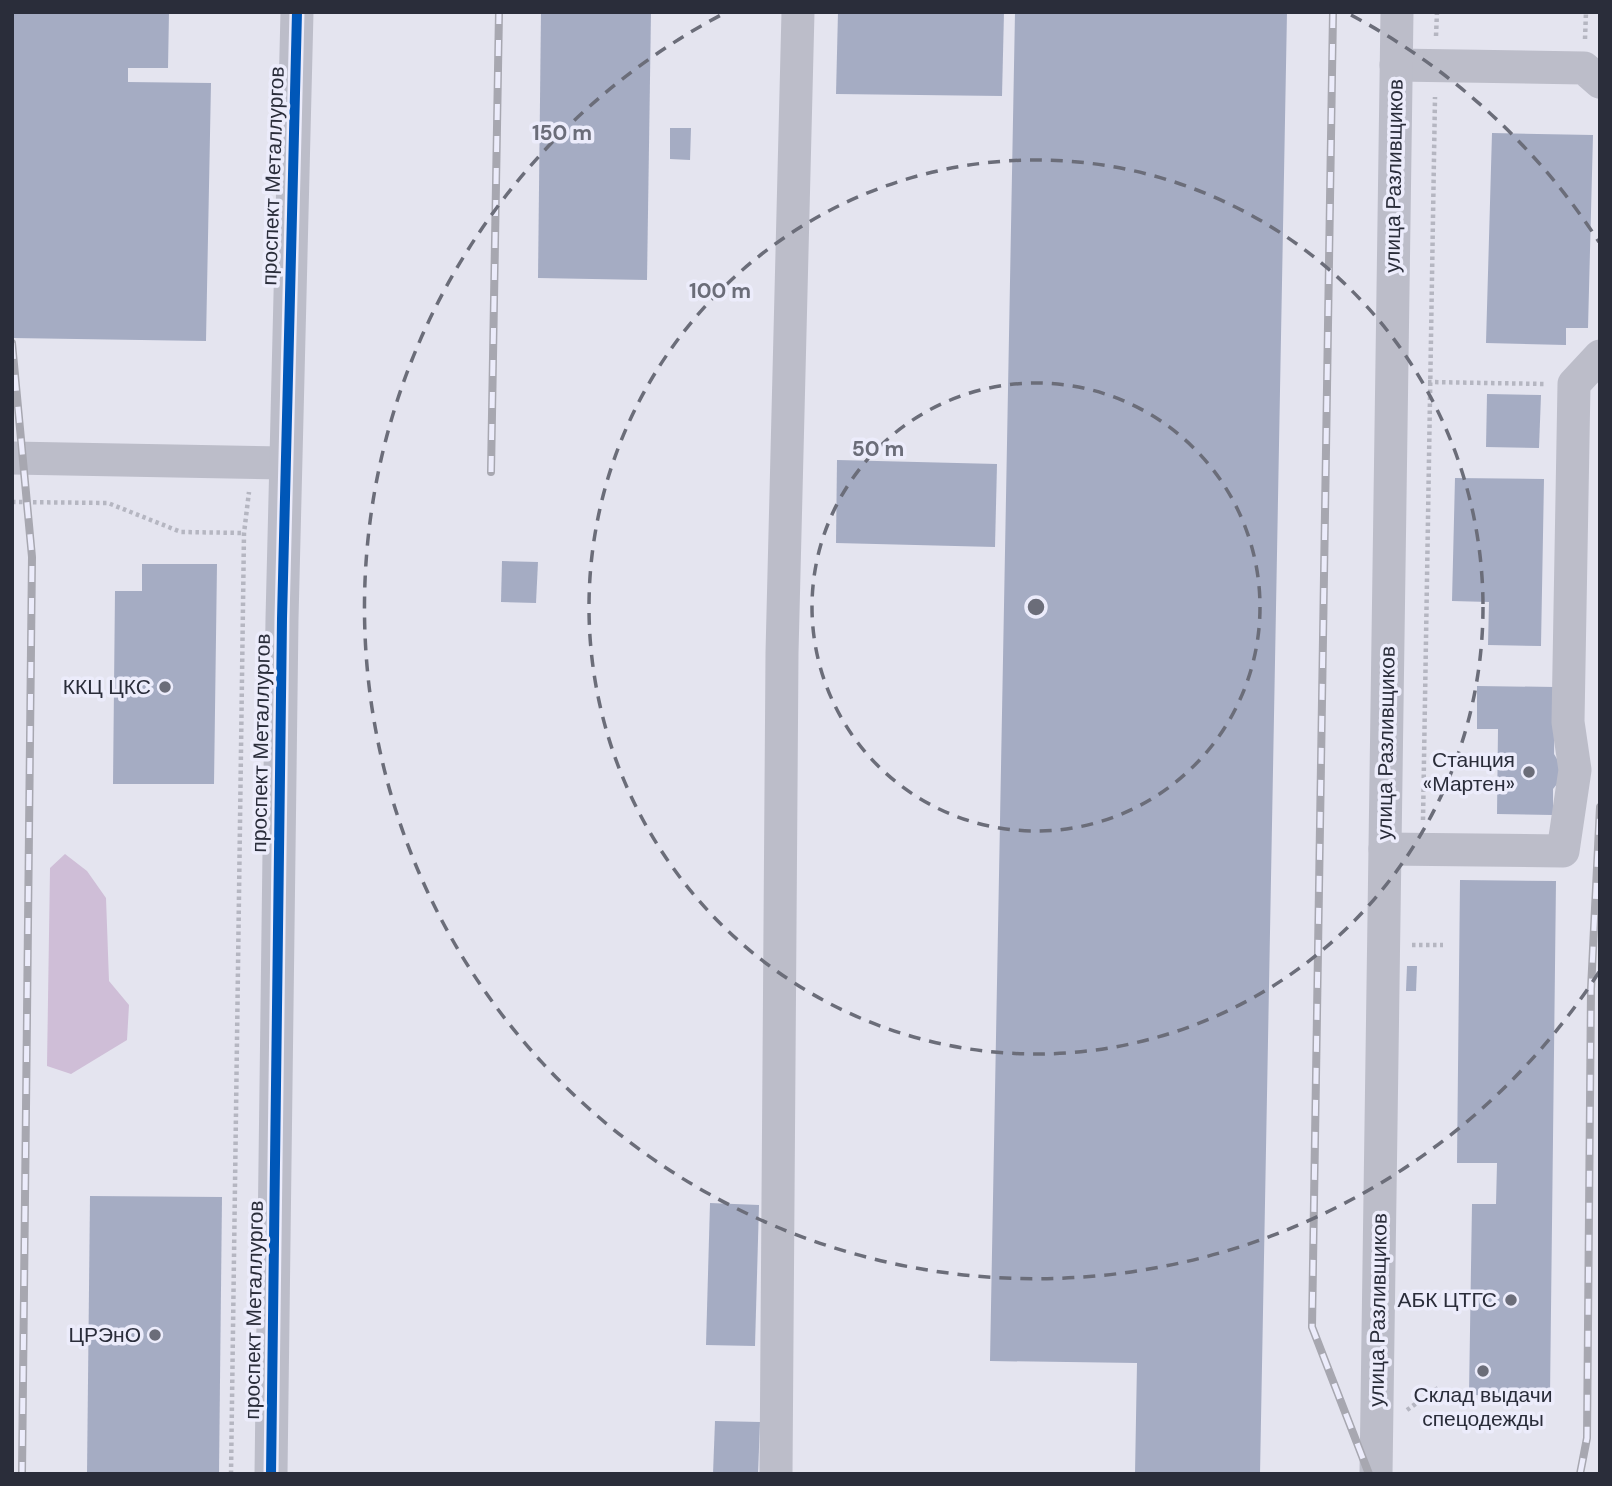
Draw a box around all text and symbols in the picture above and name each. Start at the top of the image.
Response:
street label: проспект Металлургов [255,66,291,286]
street label: улица Разливщиков [1378,79,1410,273]
text: 150 m [532,119,592,147]
text: 100 m [689,277,751,305]
text: 50 m [852,435,904,463]
centre of rings [1024,595,1048,619]
street label: проспект Металлургов [245,633,277,853]
street label: улица Разливщиков [1370,646,1402,840]
place label: ККЦ ЦКС [63,673,151,701]
marker: ККЦ ЦКС [157,679,173,695]
place label: Станция «Мартен» [1423,746,1515,798]
marker: Станция «Мартен» [1521,764,1537,780]
street label: проспект Металлургов [238,1200,270,1420]
street label: улица Разливщиков [1362,1213,1394,1407]
place label: АБК ЦТГС [1397,1286,1497,1314]
marker: АБК ЦТГС [1503,1292,1519,1308]
place label: ЦРЭнО [68,1321,141,1349]
marker: ЦРЭнО [147,1327,163,1343]
marker: Склад выдачи спецодежды [1475,1363,1491,1379]
place label: Склад выдачи спецодежды [1414,1381,1552,1433]

